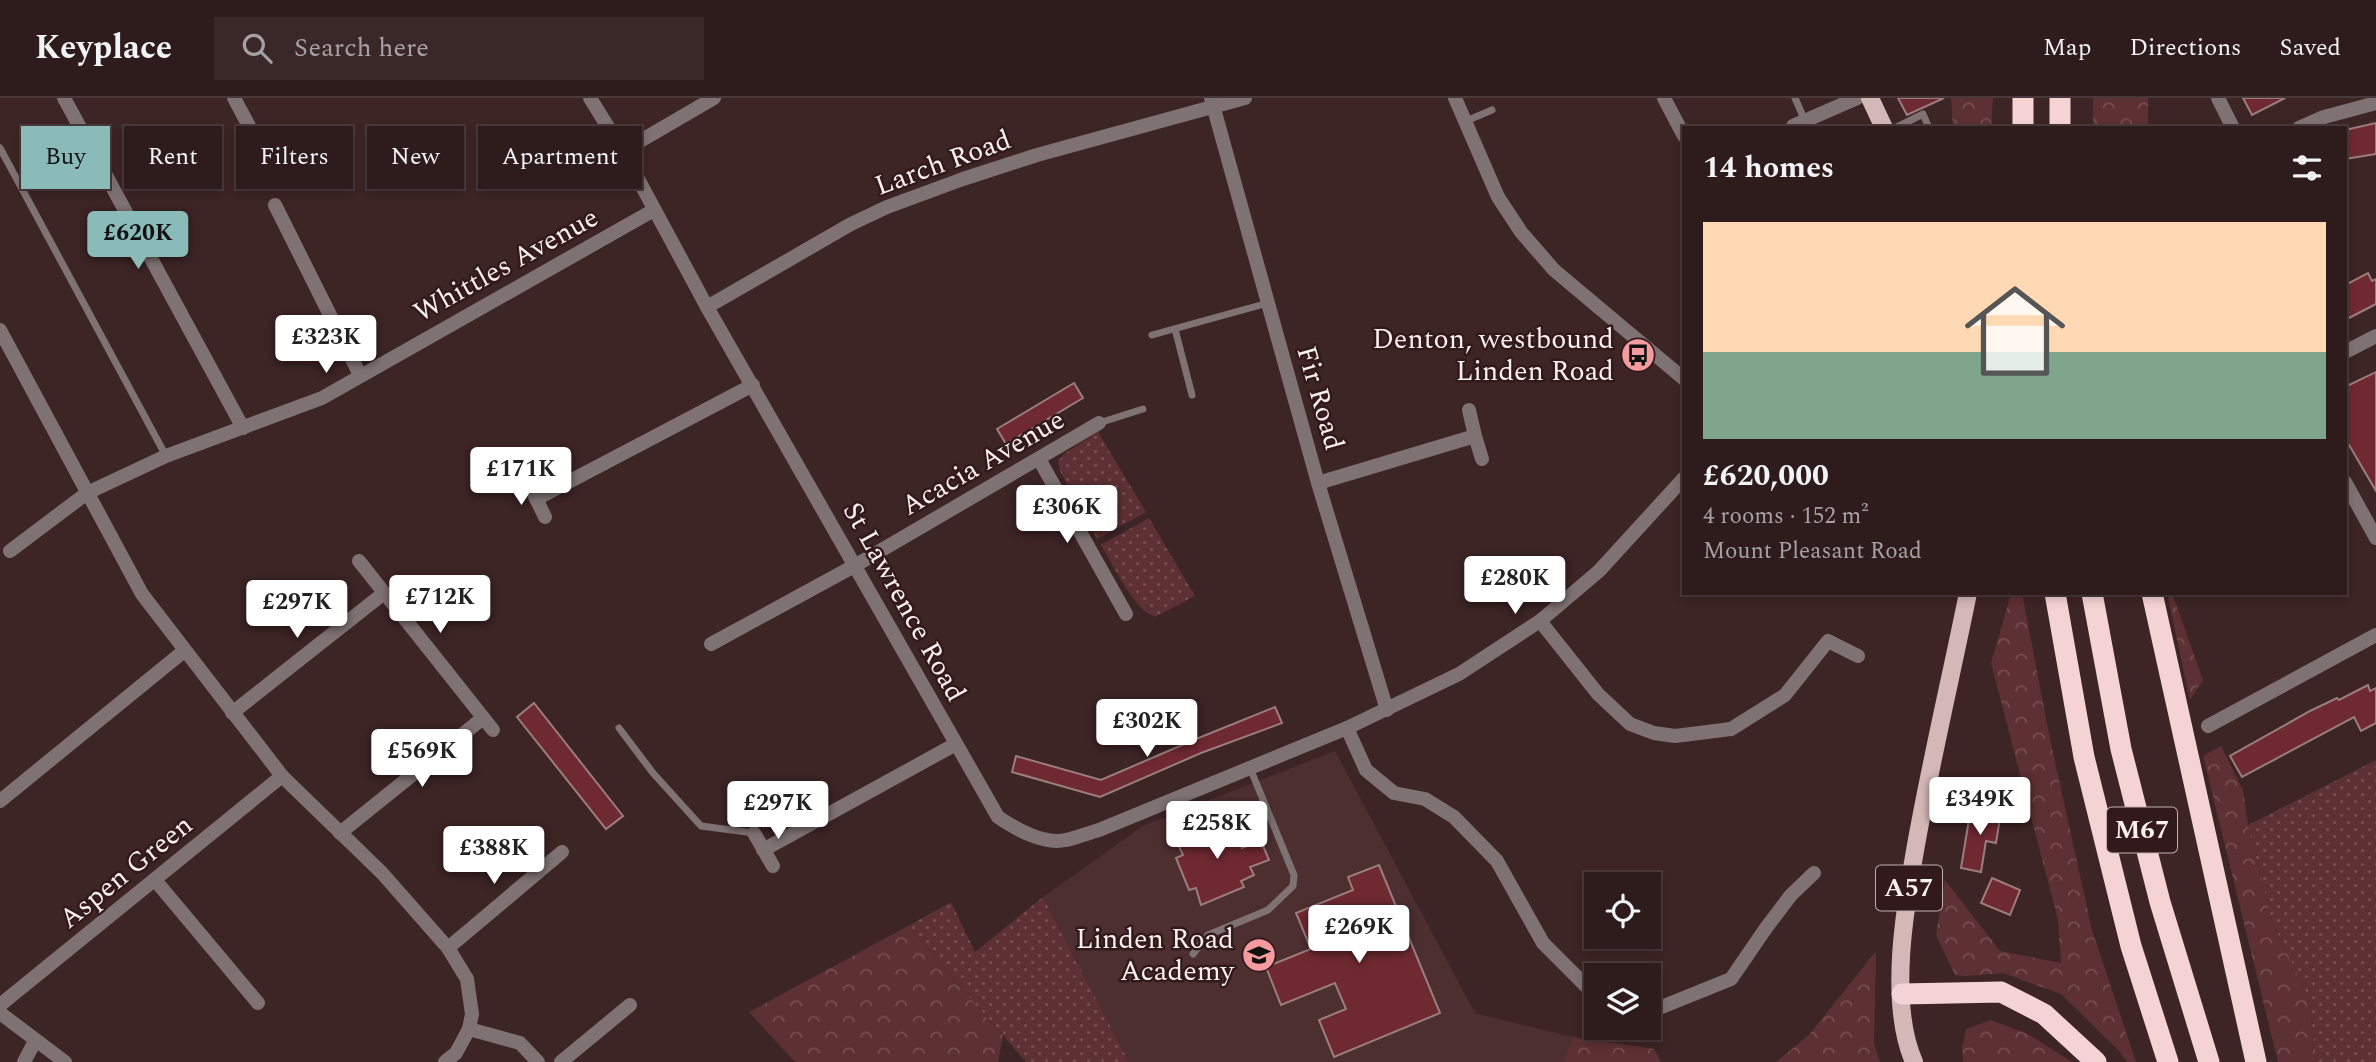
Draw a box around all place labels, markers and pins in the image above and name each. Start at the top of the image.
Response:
pin: £620K [89,212,187,271]
pin: £323K [277,316,375,375]
place label: Denton, westbound Linden Road [1372,318,1614,393]
bus stop icon: Denton, westbound Linden Road [1619,336,1657,374]
pin: £171K [472,448,570,507]
pin: £306K [1018,486,1116,545]
pin: £280K [1466,556,1564,616]
pin: £712K [391,575,489,635]
pin: £297K [248,580,346,640]
pin: £302K [1098,700,1196,759]
pin: £569K [373,730,471,789]
pin: £349K [1931,778,2029,837]
pin: £297K [729,782,827,841]
pin: £258K [1168,802,1266,861]
pin: £388K [445,826,543,886]
pin: £269K [1310,906,1408,965]
place label: Linden Road Academy [1076,918,1236,993]
school or university icon: Linden Road Academy [1240,936,1278,974]

